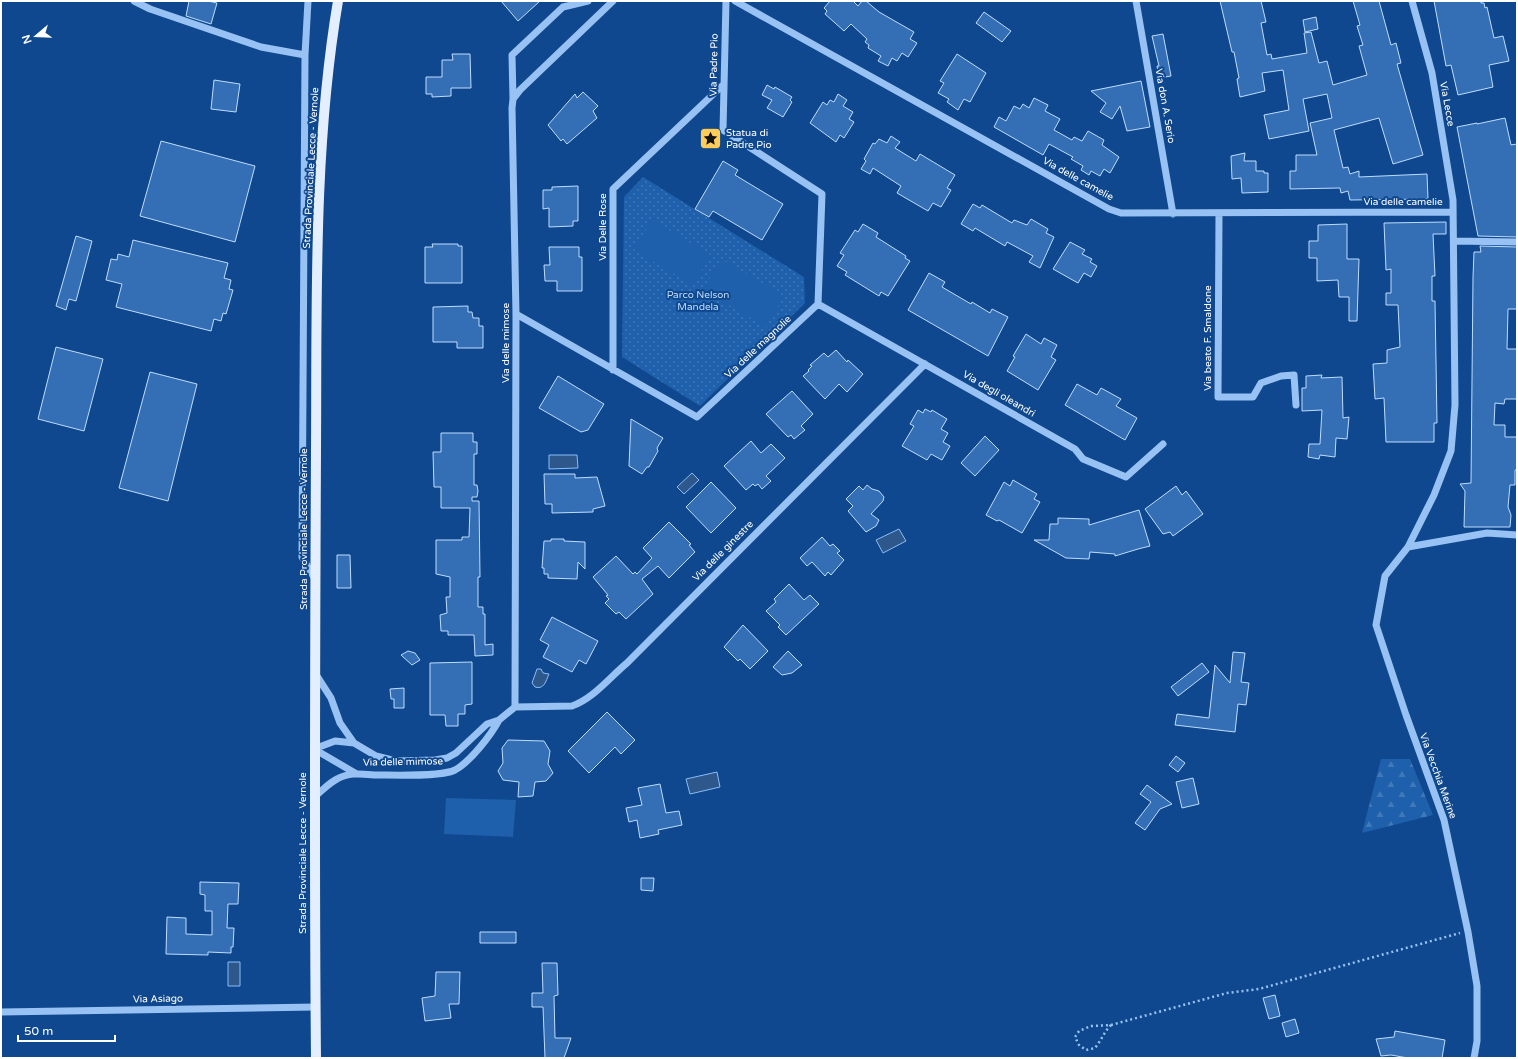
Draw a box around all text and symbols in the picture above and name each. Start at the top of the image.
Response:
north arrow [16,16,56,56]
text: N [19,33,35,45]
street label: Via Padre Pio [707,33,721,97]
street label: Via don A. Serio [1153,68,1177,144]
street label: Via Lecce [1437,81,1457,128]
street label: Strada Provinciale Lecce - Vernole [301,87,321,249]
place icon: Statua di Padre Pio [698,126,724,152]
place label: Statua di Padre Pio [726,127,772,151]
street label: Via delle camelie [1040,155,1116,204]
street label: Via Delle Rose [597,193,609,261]
street label: Via delle camelie [1363,196,1443,208]
street label: Via beato F. Smaldone [1202,285,1214,391]
park label: Parco Nelson Mandela [667,289,729,313]
street label: Via delle mimose [500,303,512,383]
street label: Via delle magnolie [722,313,794,381]
street label: Via degli oleandri [960,368,1038,420]
street label: Strada Provinciale Lecce - Vernole [298,448,310,610]
street label: Via delle ginestre [690,518,756,584]
street label: Via Vecchia Merine [1417,732,1459,821]
street label: Via delle mimose [363,755,444,769]
street label: Strada Provinciale Lecce - Vernole [297,772,309,934]
street label: Via Asiago [133,993,183,1005]
scale bar [18,1017,115,1043]
text: 50 m [24,1024,53,1038]

